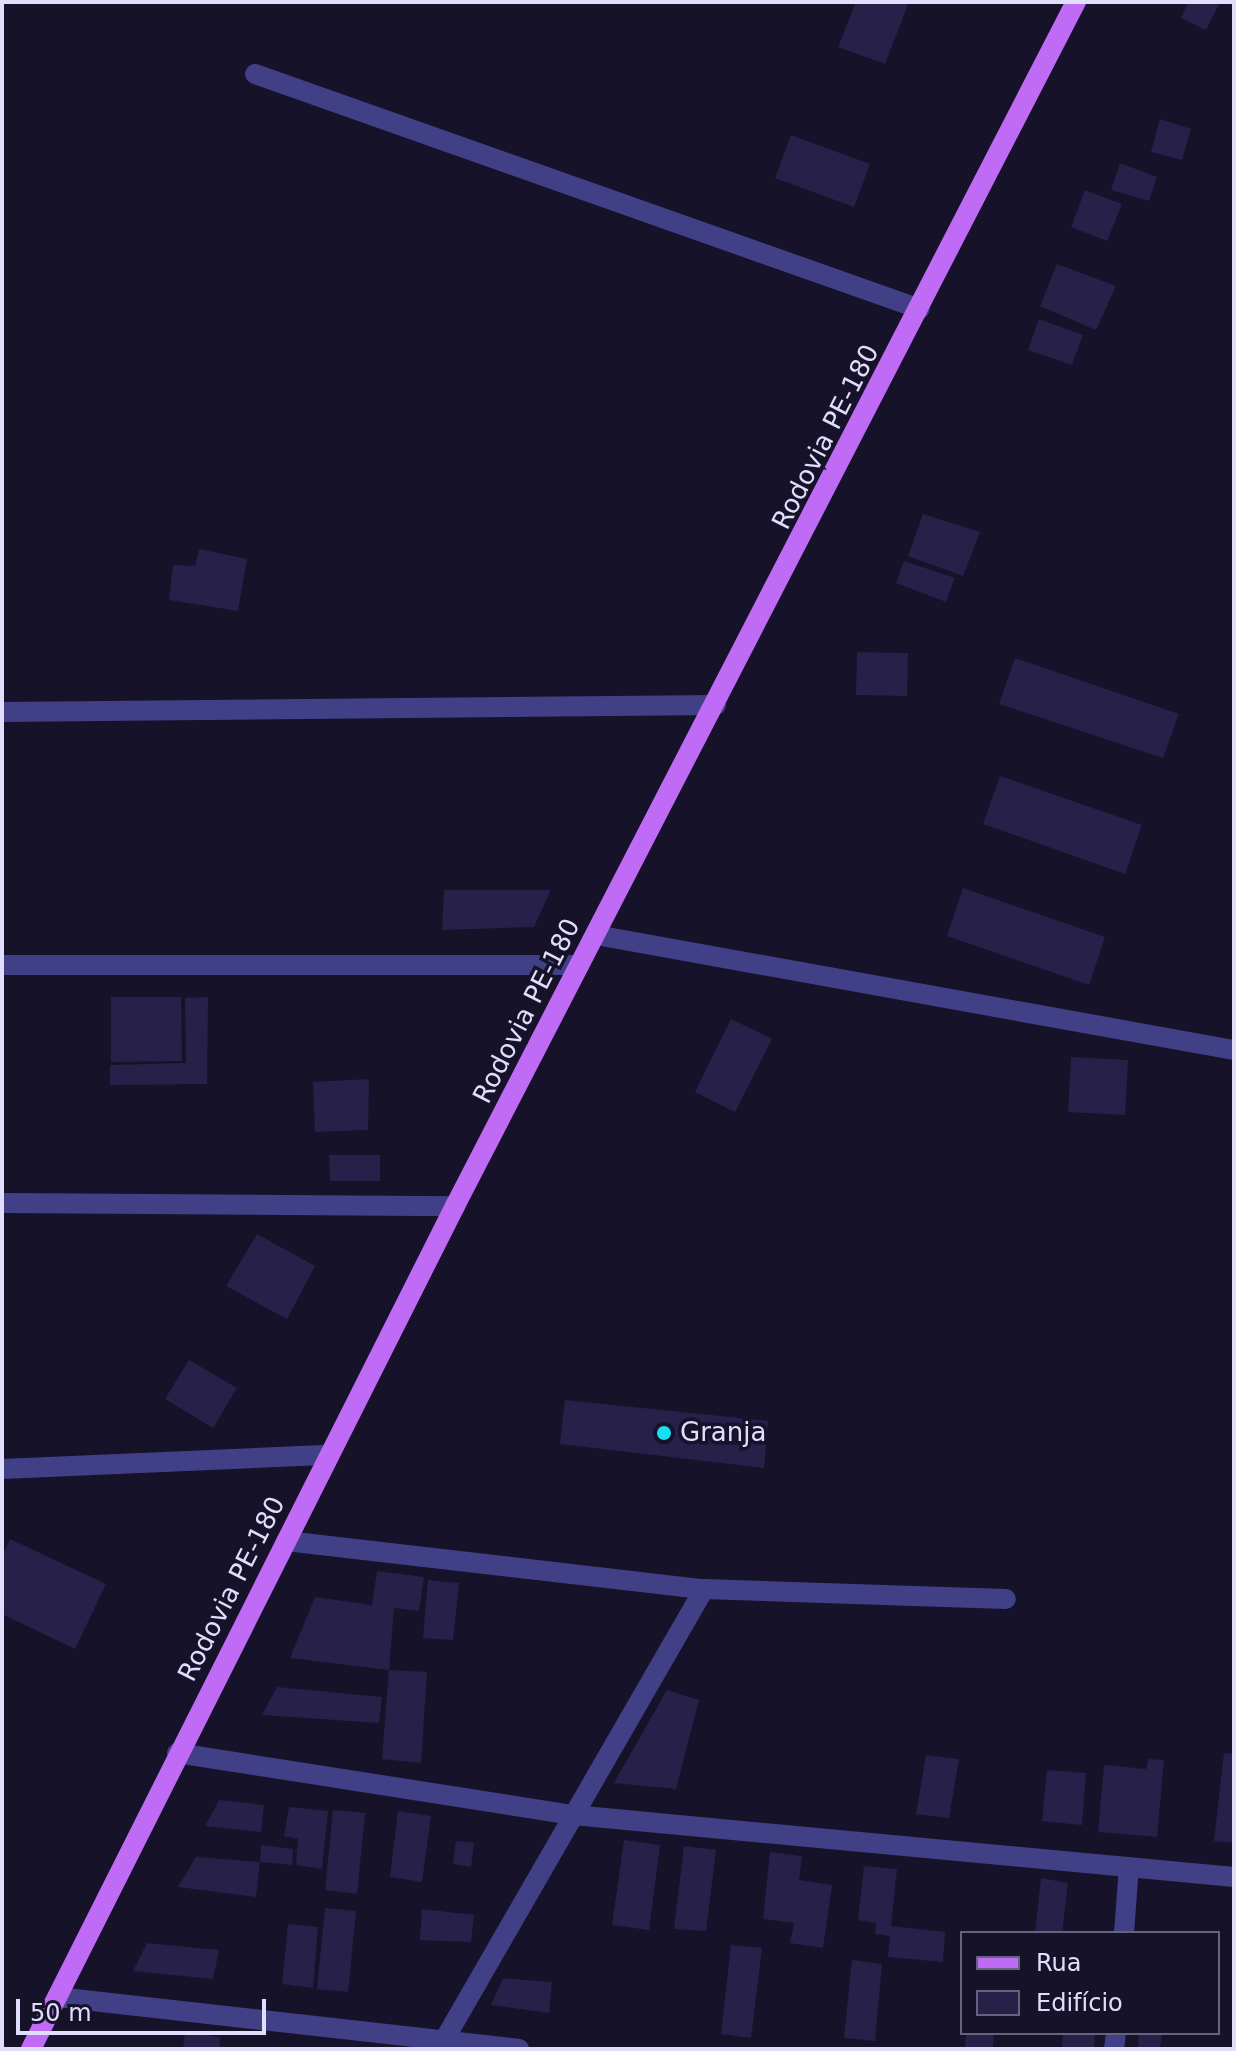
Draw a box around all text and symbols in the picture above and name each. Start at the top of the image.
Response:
street label: Rodovia PE-180 [766,339,886,535]
street label: Rodovia PE-180 [467,913,587,1109]
place label: Granja [680,1417,766,1449]
marker: Granja [655,1424,673,1442]
street label: Rodovia PE-180 [172,1491,292,1687]
legend [960,1931,1220,2035]
text: Rua [1036,1949,1082,1977]
scale bar [20,1983,270,2033]
text: Edifício [1036,1989,1123,2017]
text: 50 m [30,1999,92,2027]

